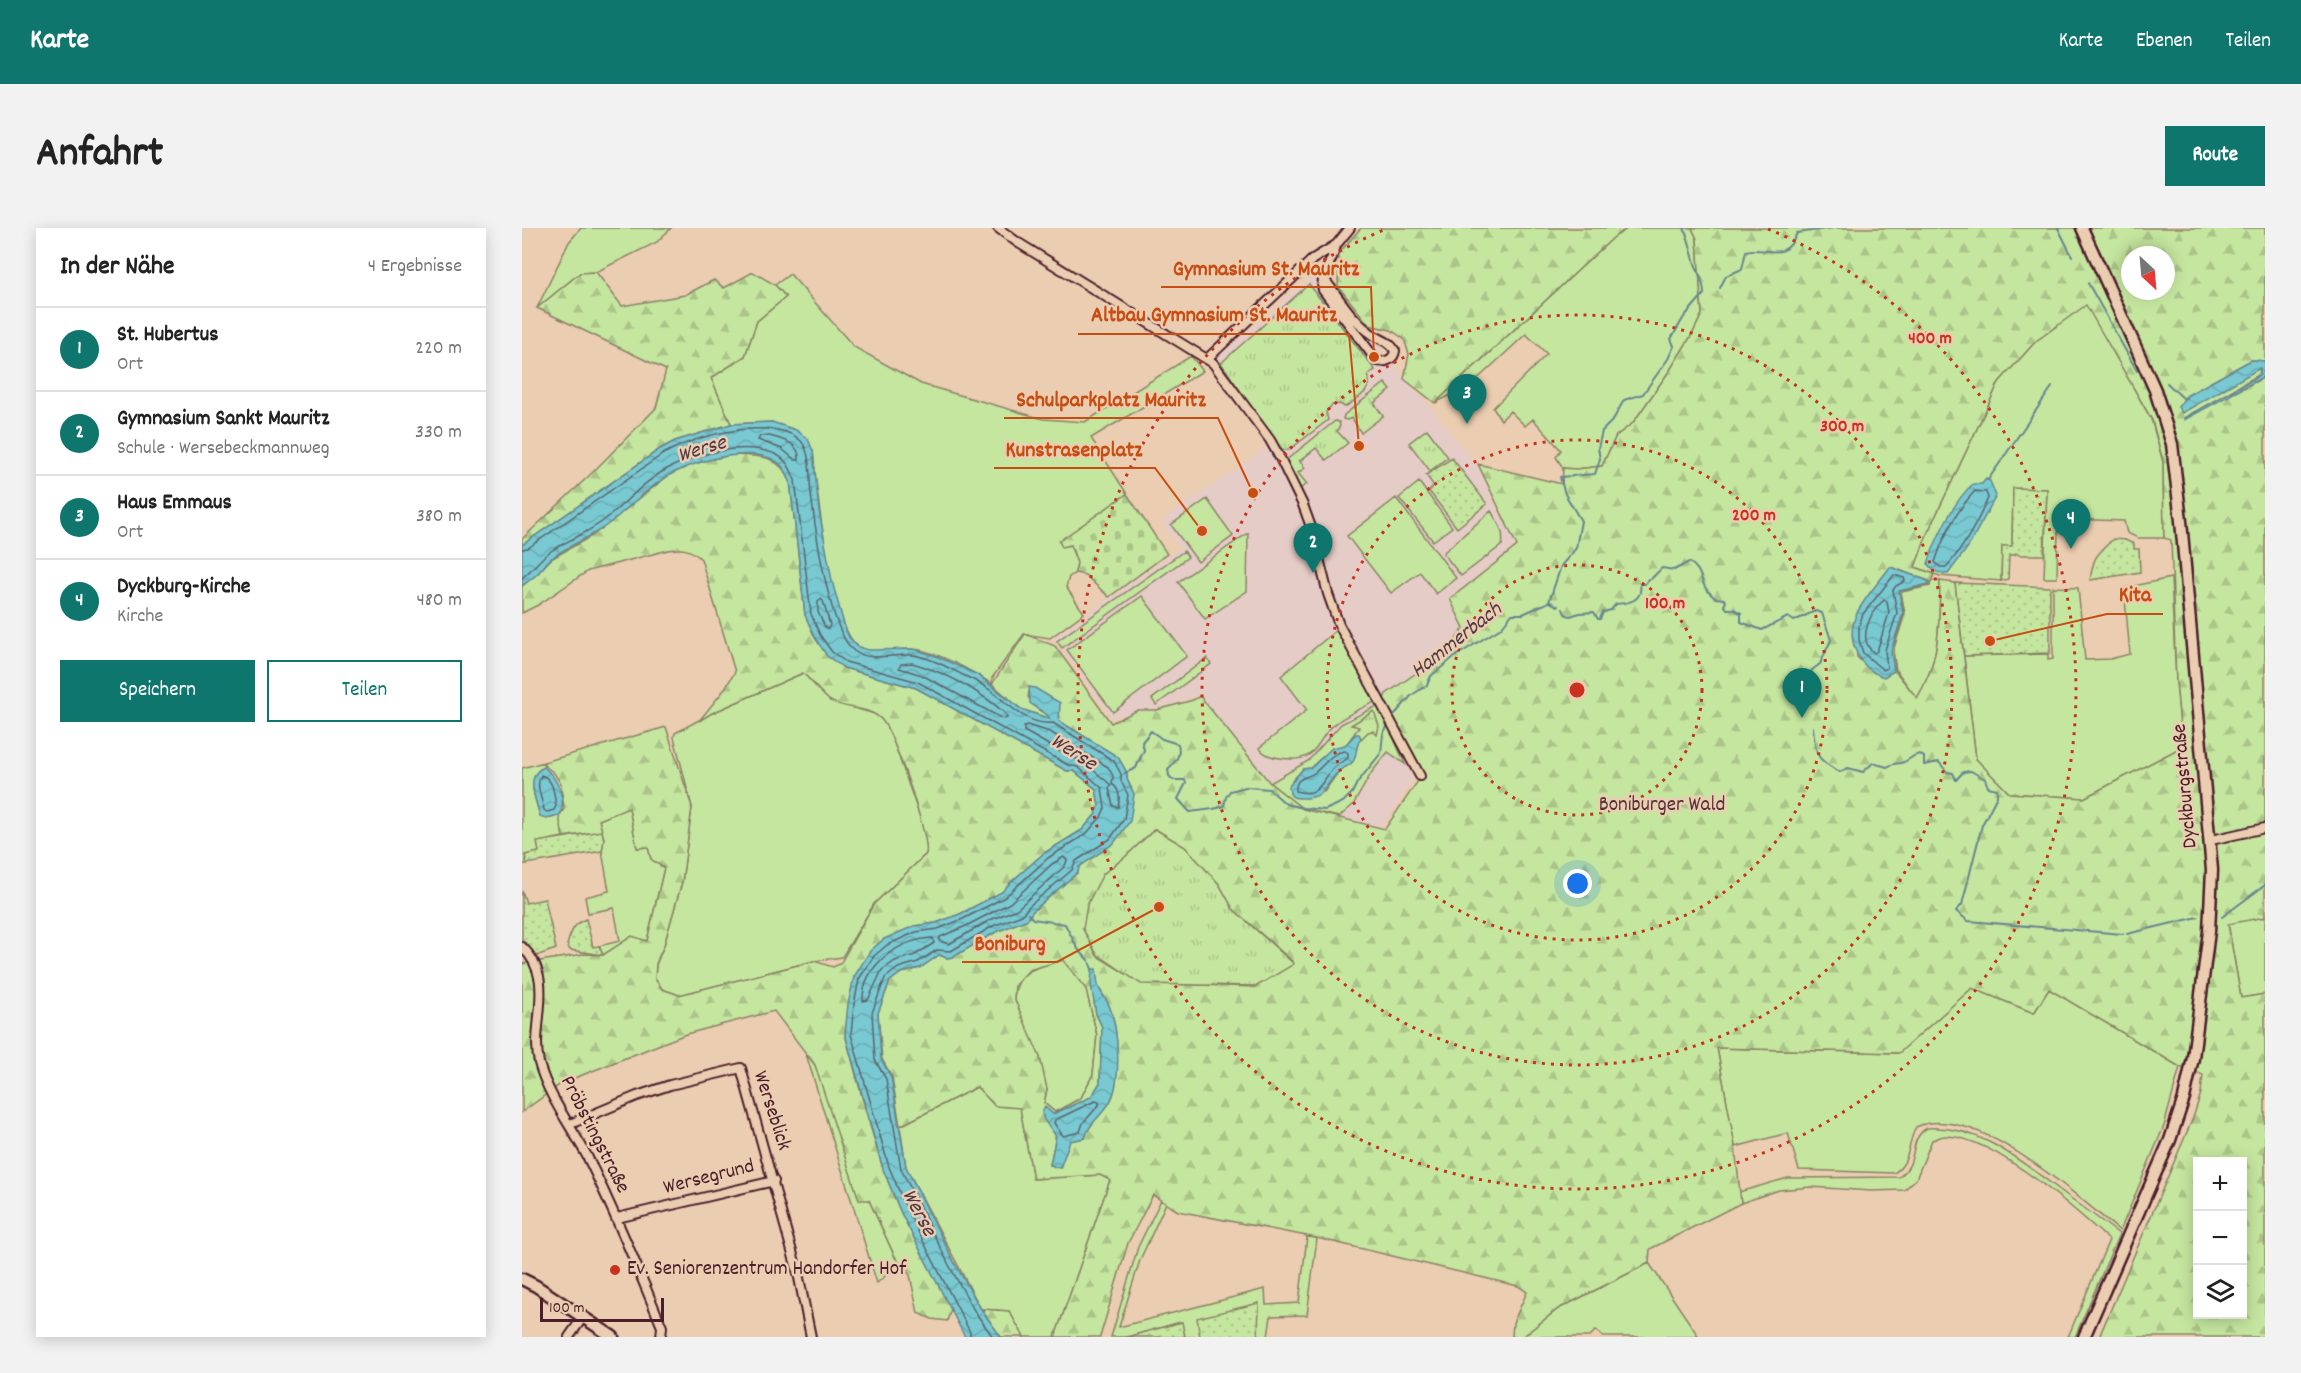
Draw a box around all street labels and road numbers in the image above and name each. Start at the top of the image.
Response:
street label: Dyckburgstraße [2166,722,2206,850]
street label: Werseblick [744,1067,798,1155]
street label: Pröbstingstraße [551,1071,637,1199]
street label: Wersegrund [660,1152,758,1204]

